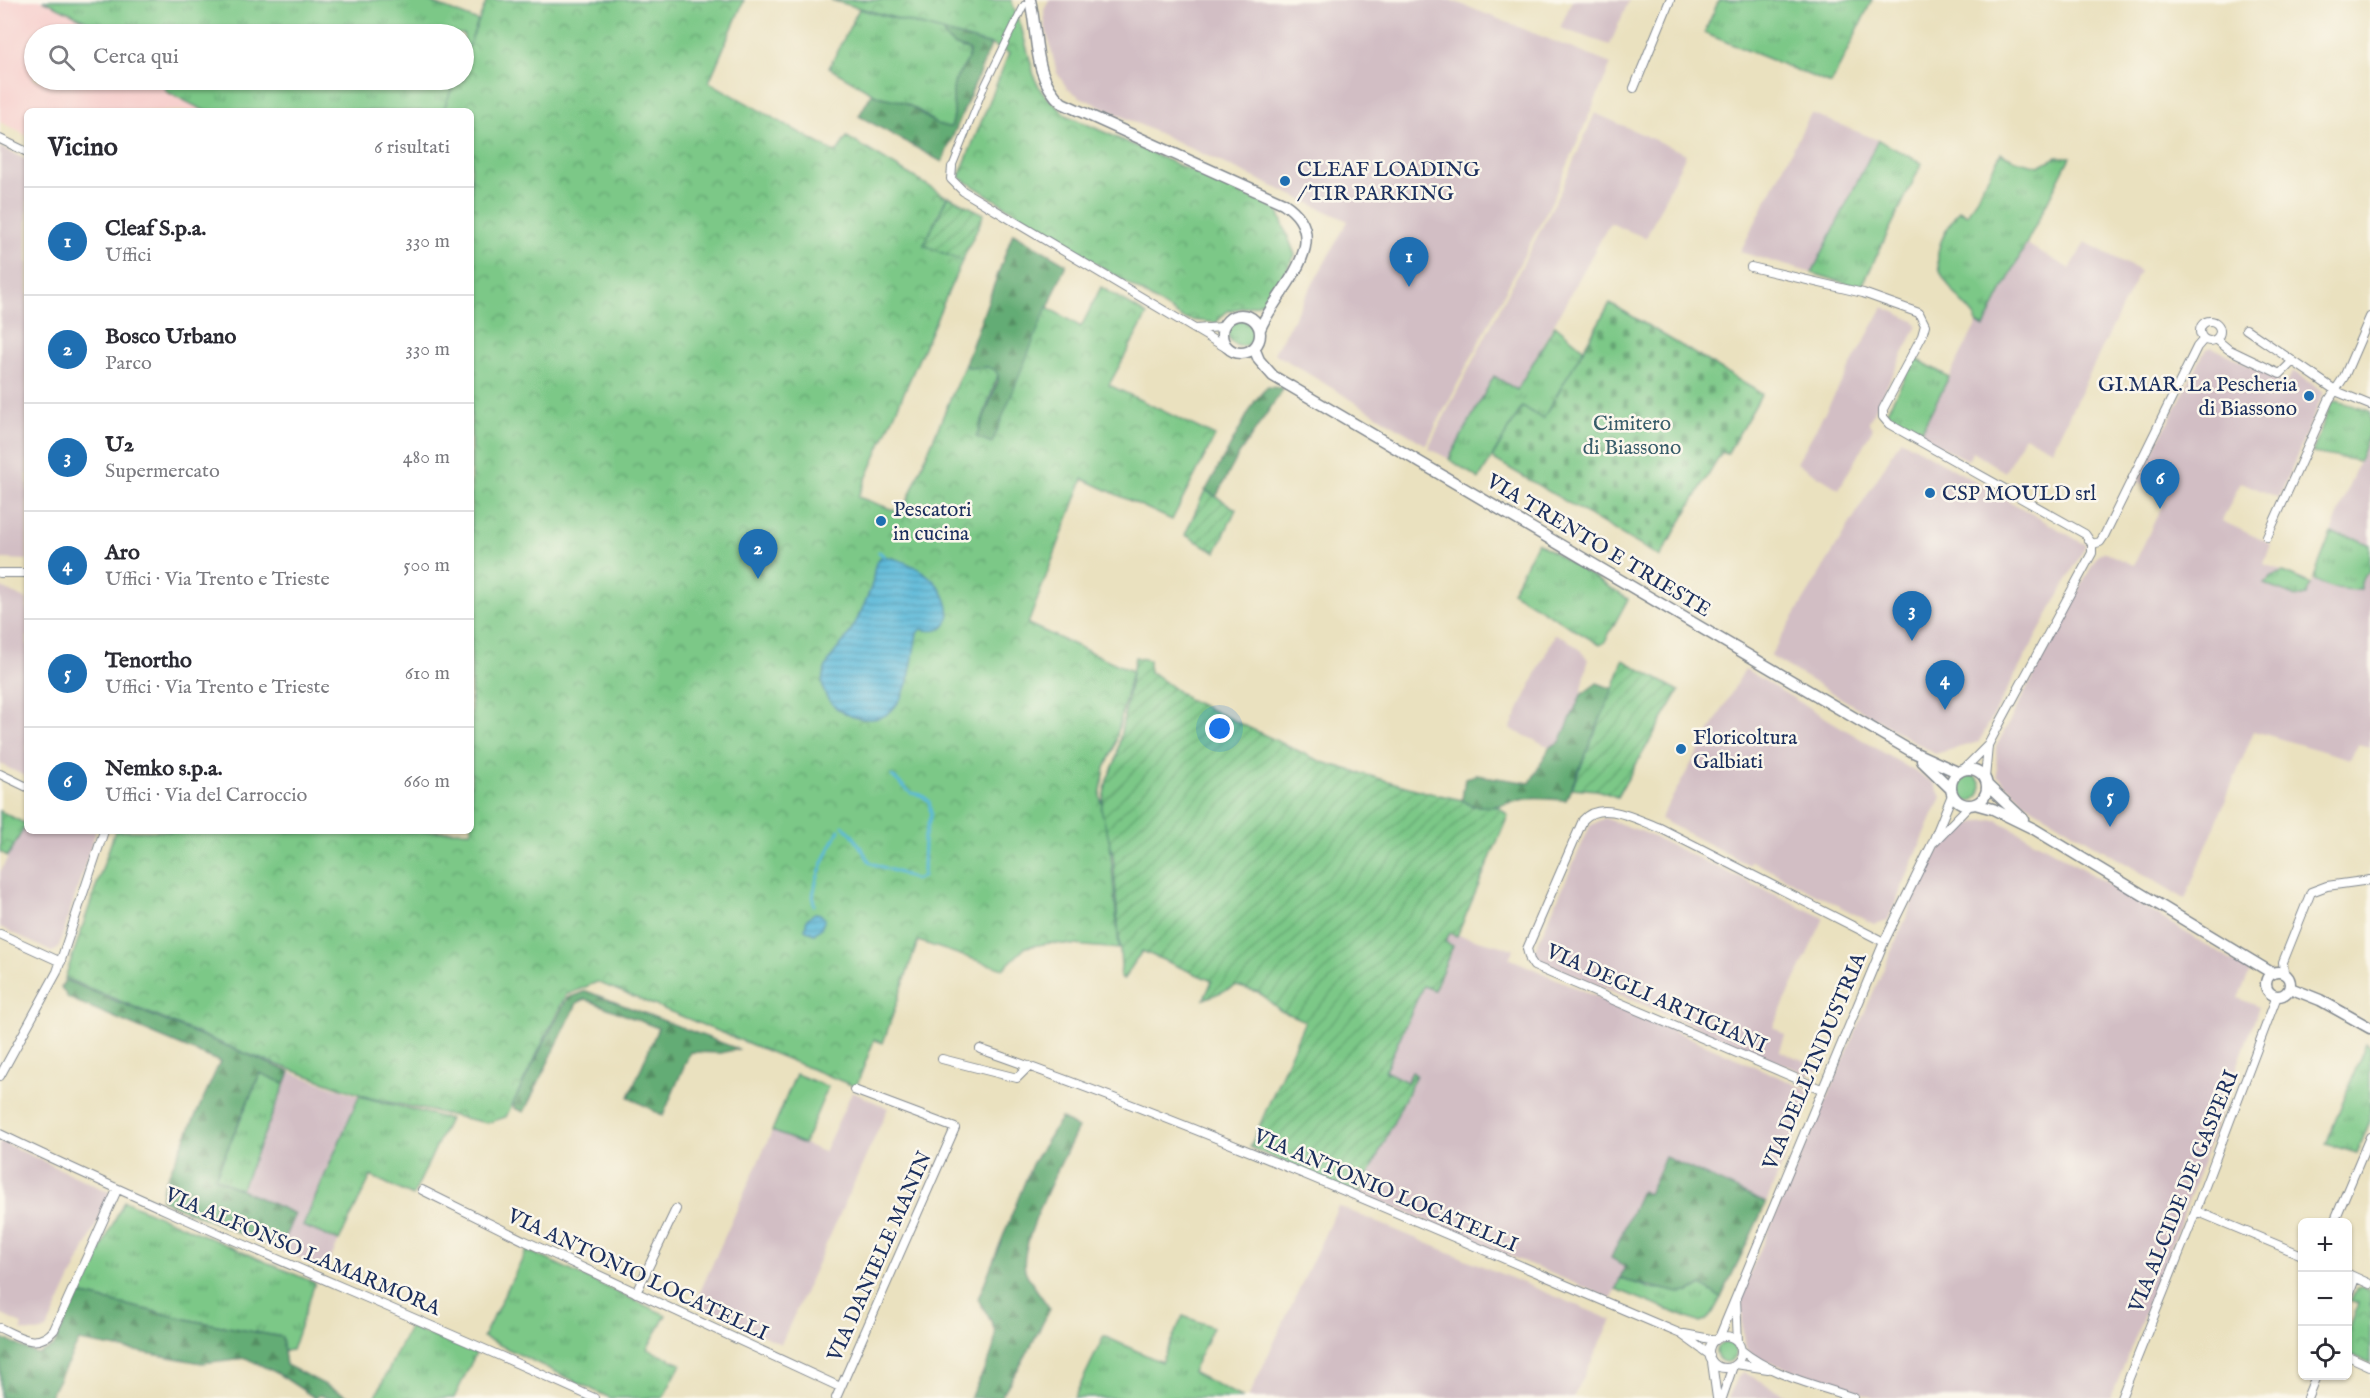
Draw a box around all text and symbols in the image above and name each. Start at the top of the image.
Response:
search box [24,24,474,90]
icon: search [45,41,78,74]
text: Cerca qui [93,43,179,71]
text: Vicino [48,131,118,164]
text: 6 risultati [374,135,450,160]
place label: CLEAF LOADING / TIR PARKING [1297,157,1480,208]
marker: CLEAF LOADING / TIR PARKING [1278,174,1292,188]
text: Cleaf S.p.a. [105,215,206,243]
text: 1 [64,229,71,254]
text: 330 m [405,229,450,254]
pin: 1 [1390,238,1428,287]
text: Uffici [105,243,152,268]
text: Bosco Urbano [105,323,236,351]
text: 2 [63,337,72,362]
text: 330 m [405,337,450,362]
text: Parco [105,351,152,376]
place label: GI.MAR. La Pescheria di Biassono [2098,372,2298,423]
marker: GI.MAR. La Pescheria di Biassono [2302,389,2316,403]
park label: Cimitero di Biassono [1583,411,1681,462]
text: U2 [105,431,134,459]
text: 3 [64,445,71,470]
text: 480 m [403,445,450,470]
text: Supermercato [105,459,220,484]
pin: 6 [2140,460,2180,509]
street label: VIA TRENTO E TRIESTE [1480,468,1715,624]
place label: CSP MOULD srl [1942,481,2096,508]
marker: CSP MOULD srl [1923,486,1937,500]
place label: Pescatori in cucina [893,497,972,548]
marker: Pescatori in cucina [874,514,888,528]
pin: 2 [738,530,777,579]
text: Aro [105,539,140,567]
text: 4 [63,553,72,578]
text: 500 m [403,553,450,578]
text: Uffici · Via Trento e Trieste [105,567,330,592]
pin: 3 [1892,592,1932,641]
text: Tenortho [105,647,192,675]
pin: 4 [1926,660,1964,710]
text: 5 [64,661,71,686]
text: 610 m [405,661,450,686]
text: Uffici · Via Trento e Trieste [105,675,330,700]
your location [1205,714,1234,743]
place label: Floricoltura Galbiati [1693,725,1798,776]
marker: Floricoltura Galbiati [1674,742,1688,756]
text: Nemko s.p.a. [105,755,222,783]
text: 6 [63,769,72,794]
text: 660 m [403,769,450,794]
pin: 5 [2090,778,2130,827]
text: Uffici · Via del Carroccio [105,783,307,808]
street label: VIA DEGLI ARTIGIANI [1541,938,1771,1060]
street label: VIA DELL'INDUSTRIA [1757,948,1874,1175]
street label: VIA ALCIDE DE GASPERI [2123,1066,2245,1318]
street label: VIA ANTONIO LOCATELLI [1248,1123,1522,1259]
street label: VIA DANIELE MANIN [821,1147,939,1367]
street label: VIA ALFONSO LAMARMORA [159,1181,445,1323]
street label: VIA ANTONIO LOCATELLI [502,1203,772,1348]
map controls [2298,1218,2352,1380]
button: + [2298,1218,2352,1272]
button: − [2298,1272,2352,1326]
button: locate [2298,1326,2352,1380]

